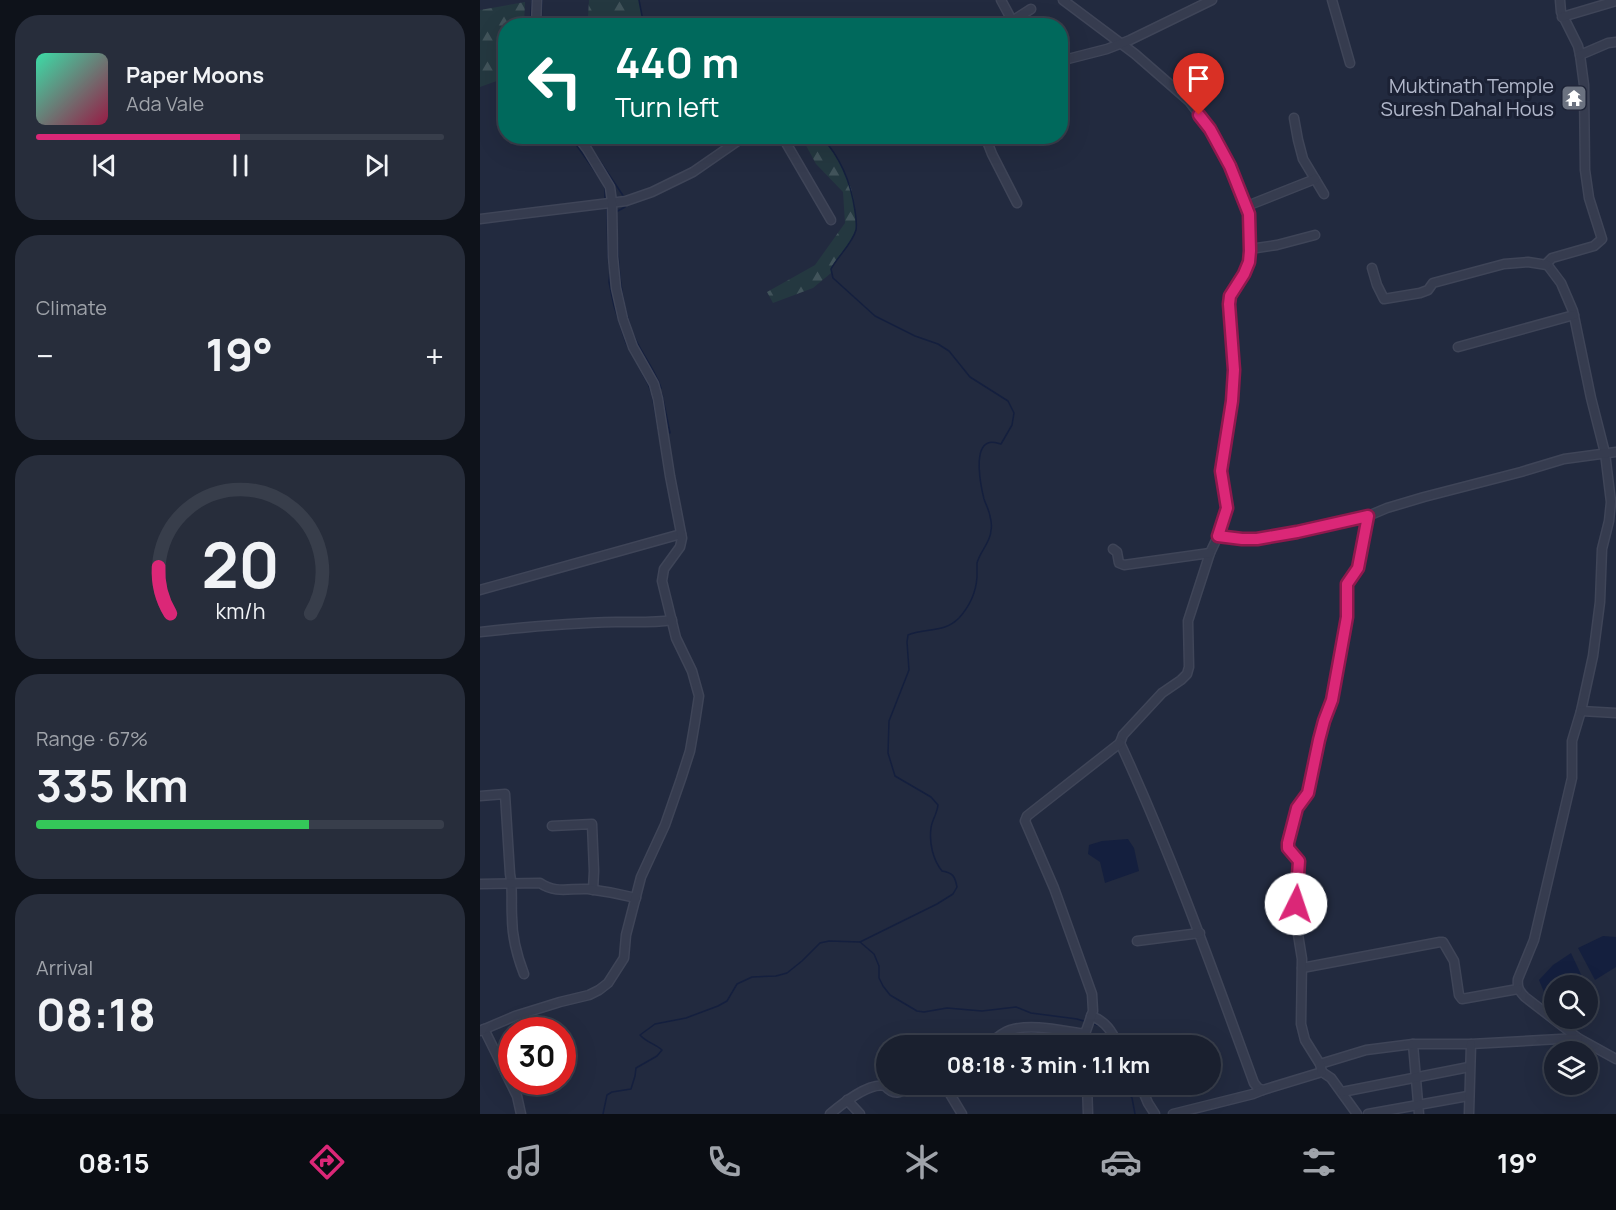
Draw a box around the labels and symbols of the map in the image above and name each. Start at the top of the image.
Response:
pin [1173,53,1224,115]
place label: Muktinath Temple Suresh Dahal Hous [1381,72,1554,122]
temple icon: Muktinath Temple Suresh Dahal Hous [1559,83,1589,113]
position arrow [1264,872,1328,936]
speed limit sign: 30 [498,1017,576,1095]

